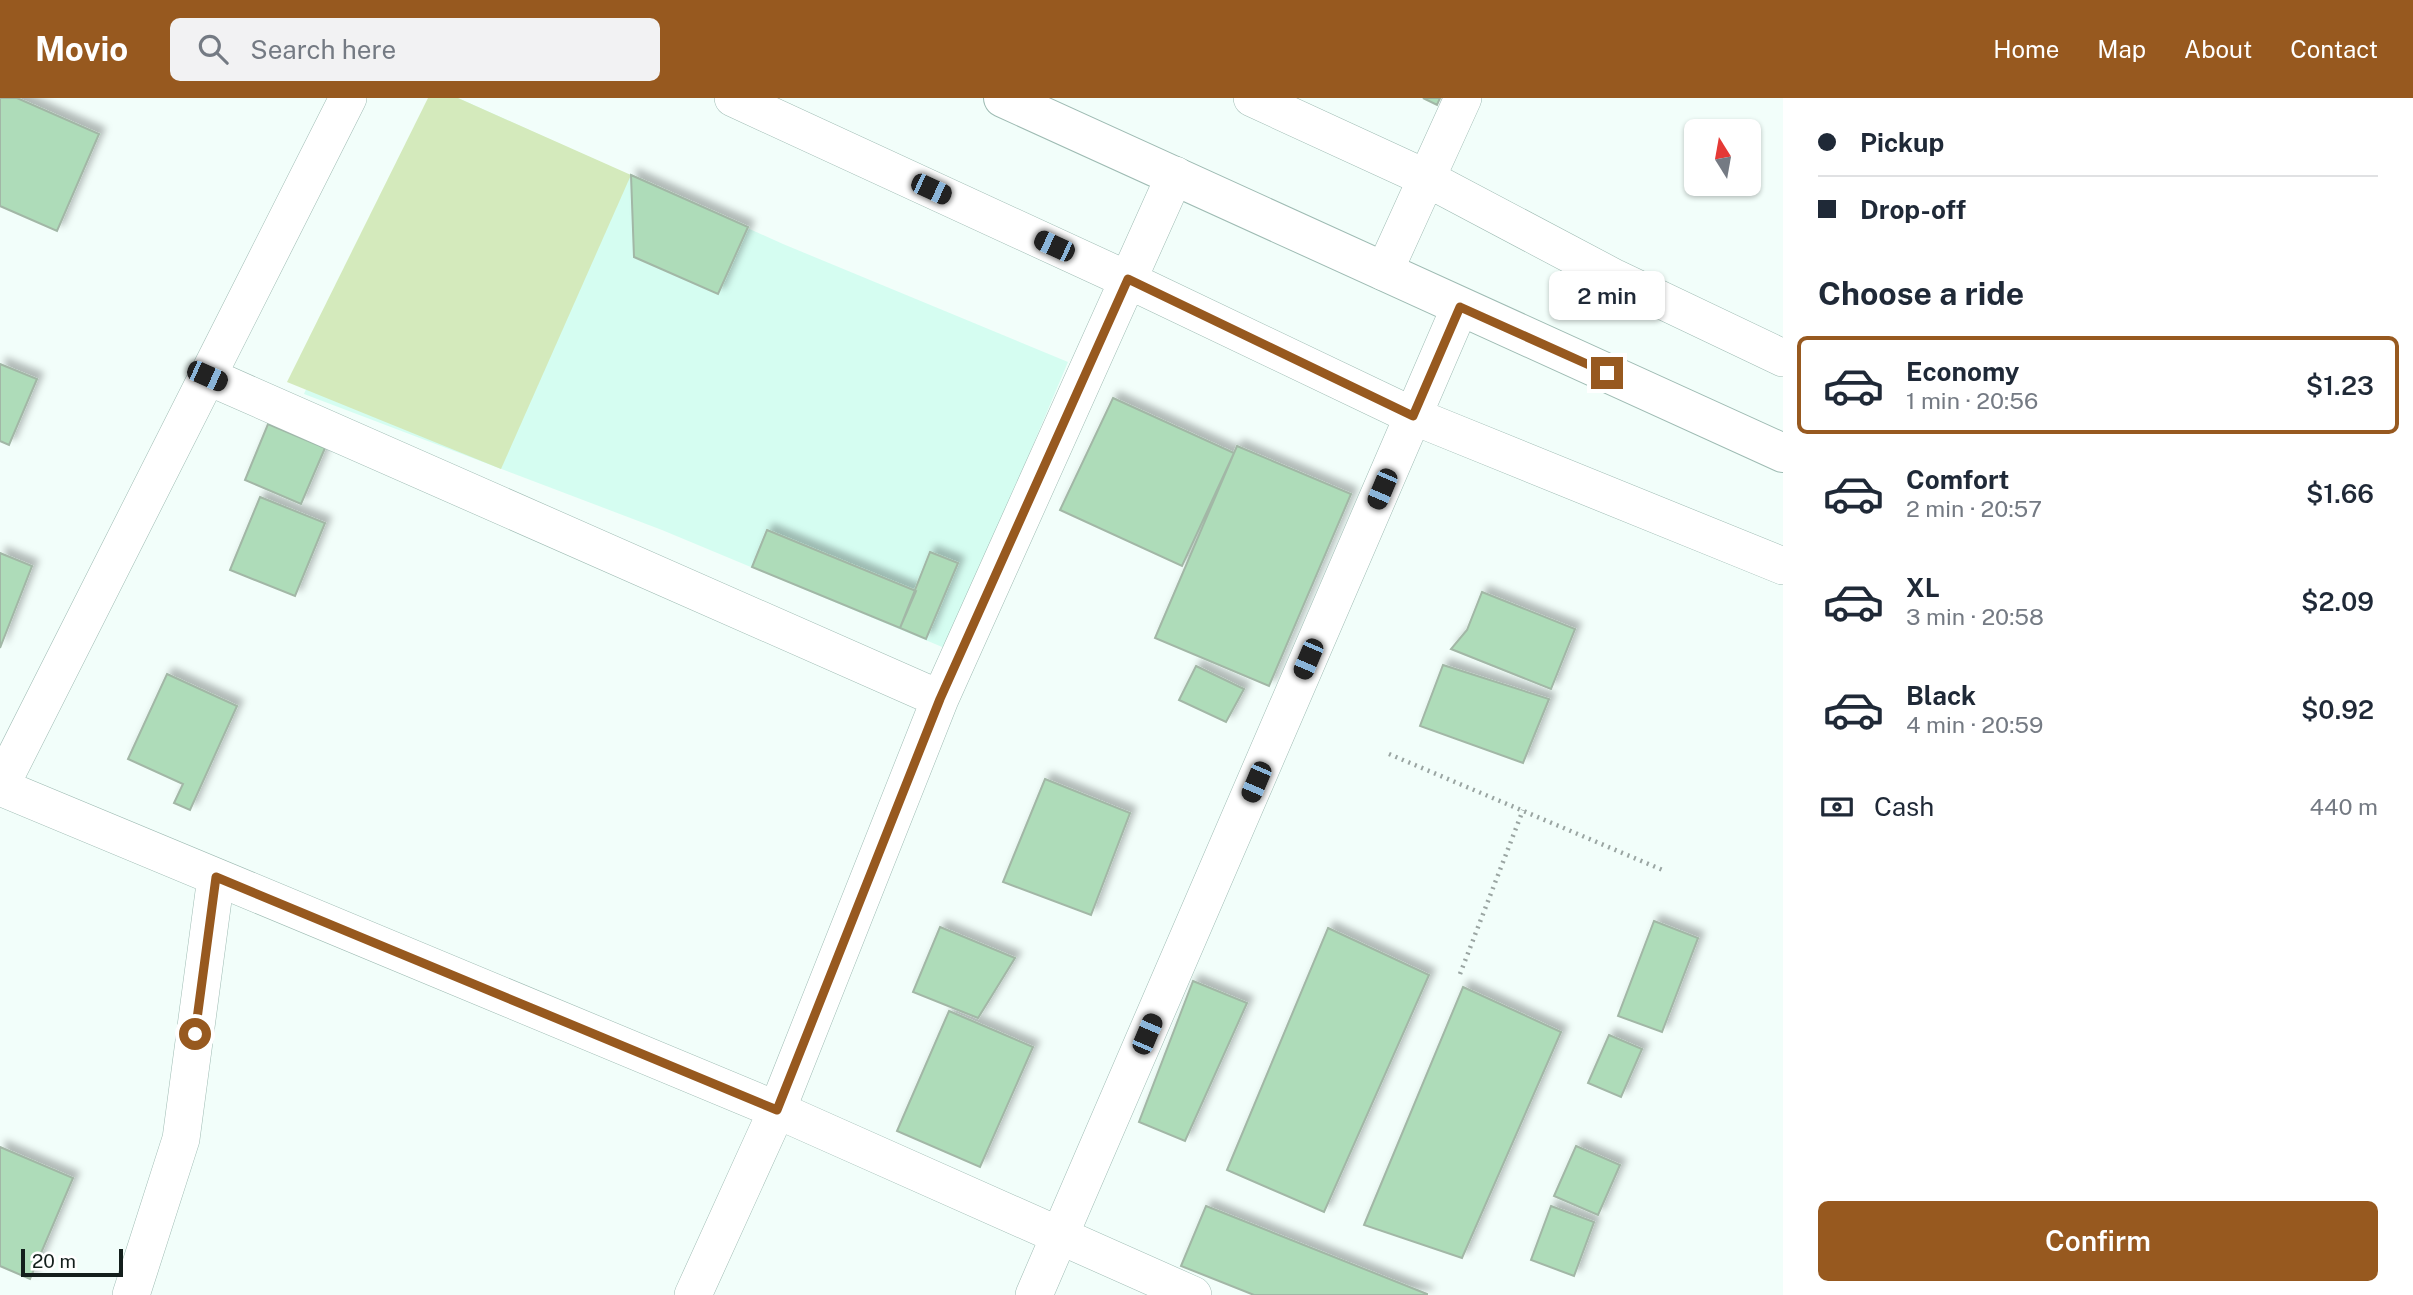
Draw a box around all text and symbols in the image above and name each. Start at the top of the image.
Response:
search box [170,18,660,81]
text: Movio [35,30,128,68]
icon: search [194,30,232,68]
text: Search here [250,34,396,65]
text: Home [1993,35,2059,63]
text: Map [2097,35,2146,63]
text: About [2184,35,2252,63]
text: Contact [2290,35,2378,63]
north arrow [1684,119,1760,196]
map controls [1684,119,1761,196]
text: Pickup [1860,127,1944,158]
car [908,171,955,207]
text: Drop-off [1860,194,1966,225]
car [1031,228,1078,264]
callout: 2 min [1549,272,1665,320]
text: Choose a ride [1818,275,2024,312]
text: 2 min [1577,282,1637,309]
icon: car [1822,354,1885,417]
text: Economy [1906,356,2019,387]
route end [1591,357,1623,389]
car [184,358,231,394]
text: $1.23 [2306,370,2374,401]
text: 1 min · 20:56 [1906,387,2038,414]
icon: car [1822,462,1885,525]
text: Comfort [1906,464,2009,495]
car [1365,466,1400,512]
text: $1.66 [2306,478,2374,509]
text: 2 min · 20:57 [1906,495,2042,522]
icon: car [1822,570,1885,633]
text: XL [1906,572,1940,603]
text: $2.09 [2301,586,2374,617]
text: 3 min · 20:58 [1906,603,2044,630]
car [1291,636,1326,682]
icon: car [1822,678,1885,741]
text: Black [1906,680,1976,711]
text: $0.92 [2301,694,2374,725]
text: 4 min · 20:59 [1906,711,2043,738]
car [1239,759,1274,805]
icon: cash [1818,788,1856,826]
text: Cash [1874,791,1934,822]
text: 440 m [2310,793,2378,820]
car [1130,1011,1165,1057]
route start [179,1018,211,1050]
button: Confirm [1818,1201,2378,1281]
scale bar [21,1246,122,1278]
text: 20 m [32,1250,76,1272]

